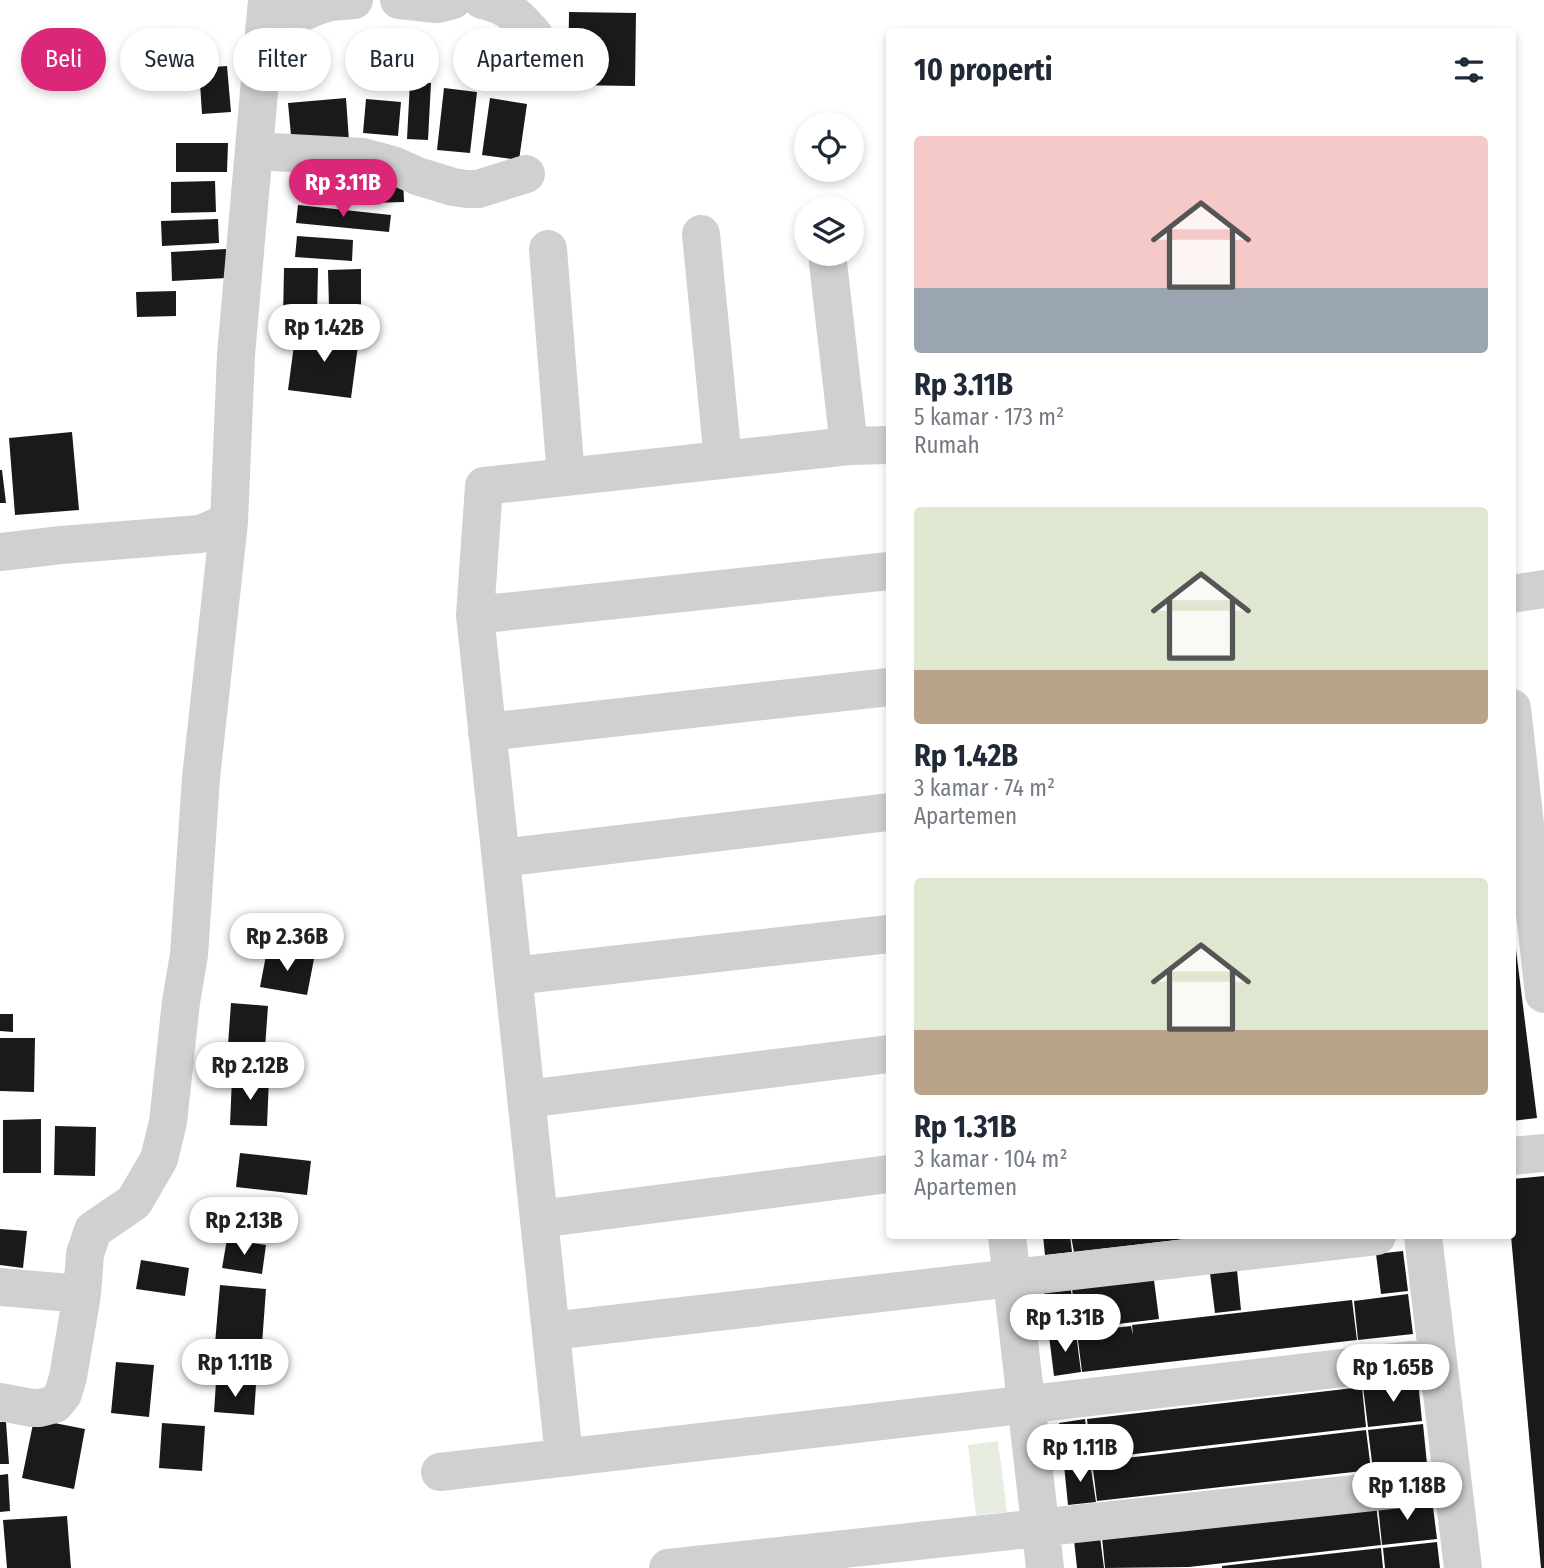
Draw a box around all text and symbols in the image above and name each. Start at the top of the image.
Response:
chip: Beli [21,28,106,91]
chip: Sewa [120,28,219,91]
chip: Filter [233,28,331,91]
chip: Baru [345,28,439,91]
chip: Apartemen [453,28,609,91]
icon: filters [1450,51,1488,89]
text: 10 properti [914,52,1053,88]
map controls [794,112,864,266]
button: locate [794,112,864,182]
pin: Rp 3.11B [271,160,415,219]
text: Rp 3.11B [305,168,381,196]
icon: home [1138,182,1264,308]
button: layers [794,196,864,266]
pin: Rp 1.42B [252,304,396,364]
text: Rp 1.42B [284,313,364,341]
text: Rp 3.11B [914,367,1013,403]
text: 5 kamar · 173 m² [914,403,1064,431]
text: Rumah [914,431,980,459]
icon: home [1138,553,1264,679]
text: Rp 1.42B [914,738,1018,774]
text: 3 kamar · 74 m² [914,774,1055,802]
text: Apartemen [914,802,1017,830]
pin: Rp 2.36B [215,914,359,973]
text: Rp 2.36B [246,922,328,950]
icon: home [1138,924,1264,1050]
pin: Rp 2.12B [178,1042,322,1102]
text: Rp 2.12B [211,1051,289,1079]
text: Rp 1.31B [914,1109,1016,1145]
text: 3 kamar · 104 m² [914,1145,1067,1173]
text: Apartemen [914,1173,1017,1201]
pin: Rp 2.13B [172,1198,316,1257]
text: Rp 2.13B [205,1206,283,1234]
pin: Rp 1.31B [993,1294,1137,1354]
text: Rp 1.31B [1026,1303,1104,1331]
pin: Rp 1.11B [163,1340,307,1399]
pin: Rp 1.65B [1321,1344,1465,1404]
text: Rp 1.11B [198,1348,272,1376]
text: Rp 1.65B [1352,1353,1434,1381]
pin: Rp 1.11B [1008,1424,1152,1484]
text: Rp 1.11B [1043,1433,1117,1461]
pin: Rp 1.18B [1335,1462,1479,1522]
text: Rp 1.18B [1368,1471,1446,1499]

